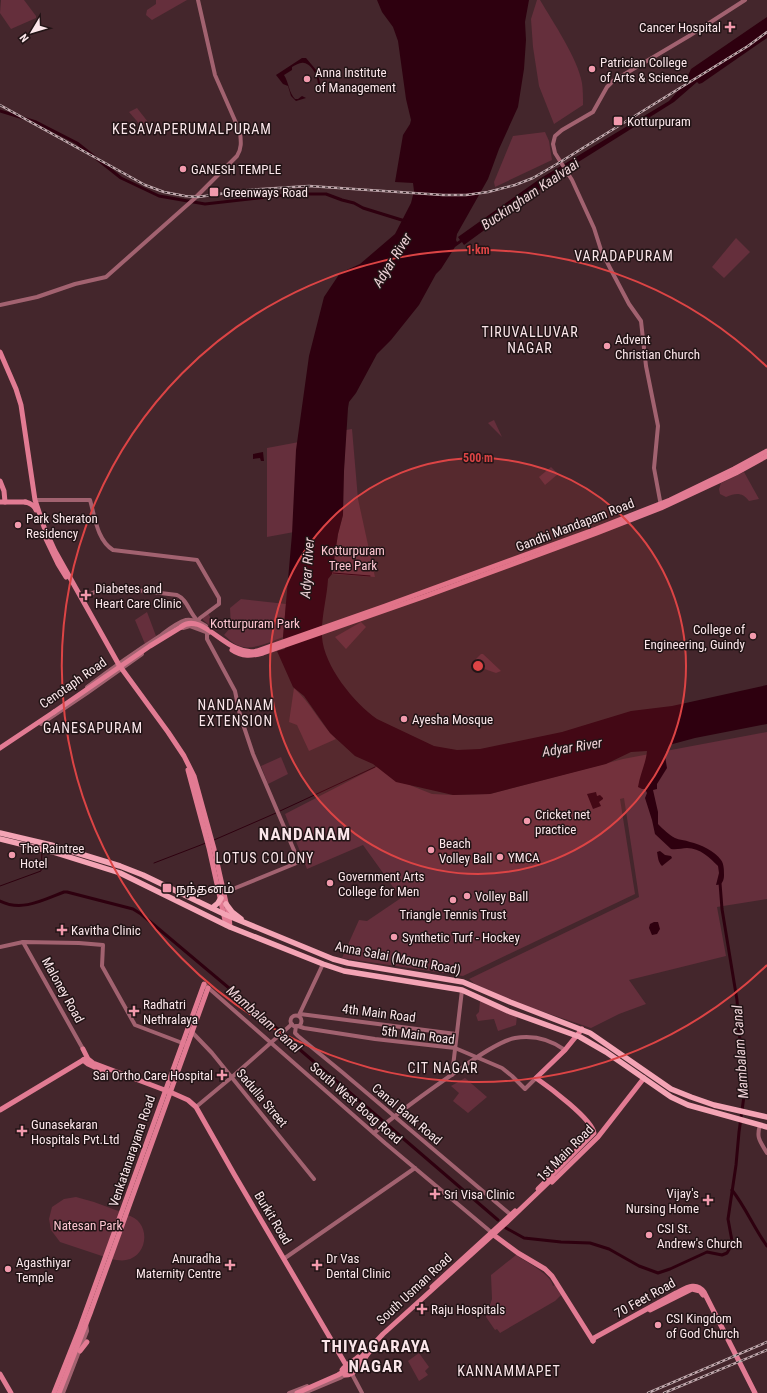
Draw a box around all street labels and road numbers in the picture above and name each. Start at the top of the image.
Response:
street label: Gandhi Mandapam Road [514,496,636,554]
street label: Cenotaph Road [37,654,109,712]
street label: Anna Salai (Mount Road) [334,938,462,978]
street label: Maloney Road [39,955,87,1025]
street label: 4th Main Road [341,1001,417,1025]
street label: 5th Main Road [380,1023,456,1047]
street label: South West Boag Road [307,1059,405,1147]
street label: Sadulla Street [233,1066,291,1130]
street label: Canal Bank Road [369,1080,445,1148]
street label: Venkatanarayana Road [106,1093,158,1209]
street label: 1st Main Road [534,1122,596,1184]
street label: Burkit Road [251,1189,295,1247]
street label: South Usman Road [373,1250,455,1328]
street label: 70 Feet Road [612,1275,678,1321]

